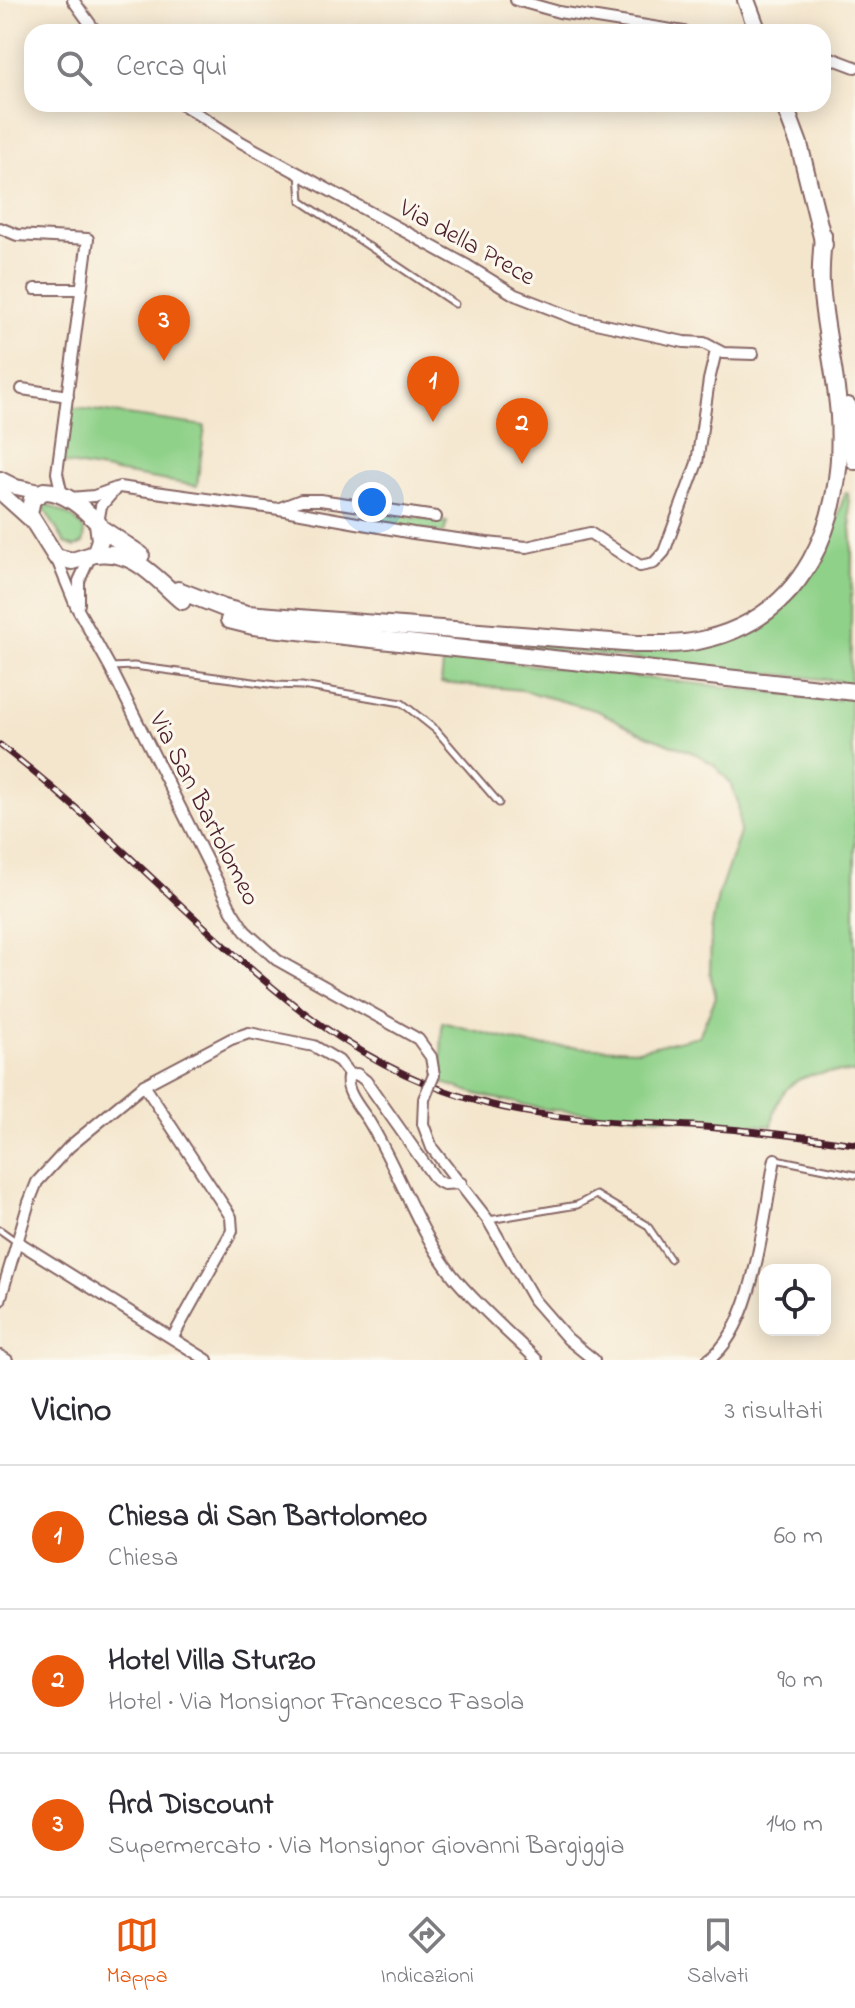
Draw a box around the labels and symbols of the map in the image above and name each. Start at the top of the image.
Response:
street label: Via della Prece [391,190,542,297]
pin: 3 [138,295,190,361]
pin: 1 [407,356,459,422]
pin: 2 [496,398,548,464]
your location [352,482,392,522]
street label: Via San Bartolomeo [138,705,269,913]

